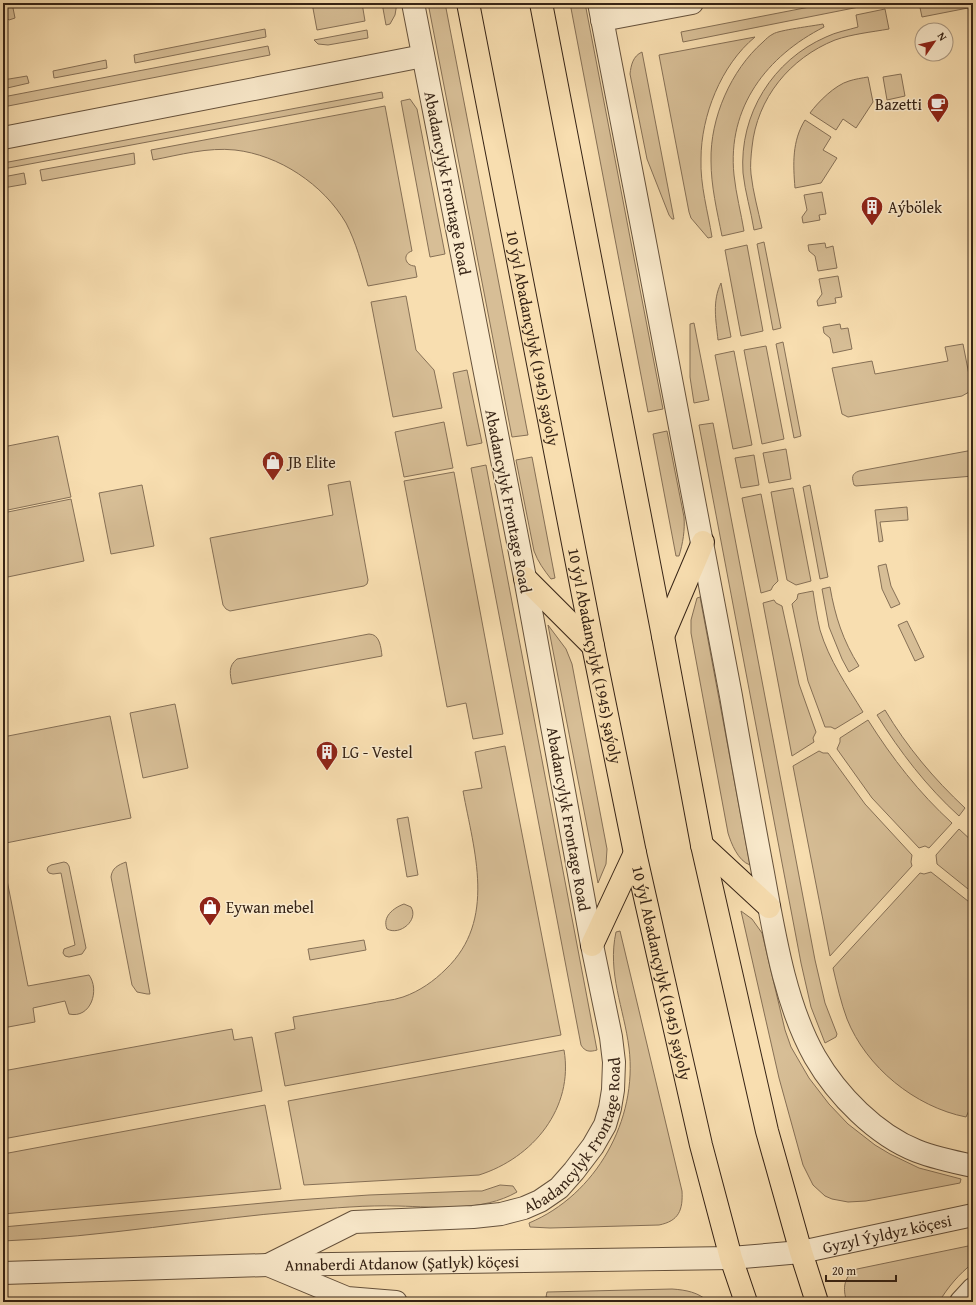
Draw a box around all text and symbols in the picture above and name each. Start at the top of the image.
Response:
north arrow [914,22,954,62]
text: N [934,29,951,44]
street label: Abadancylyk Frontage Road [418,89,478,277]
cafe icon: Bazetti [925,91,951,124]
place label: Bazetti [875,92,923,116]
building icon: Aýbölek [859,194,885,227]
place label: Aýbölek [888,195,943,219]
street label: 10 ýyl Abadançylyk (1945) şaýoly [500,228,566,448]
street label: Abadancylyk Frontage Road [479,407,539,595]
shop icon: JB Elite [260,449,286,482]
place label: JB Elite [286,450,336,474]
street label: 10 ýyl Abadançylyk (1945) şaýoly [562,546,629,766]
street label: Abadancylyk Frontage Road [541,725,597,914]
building icon: LG - Vestel [314,739,340,772]
place label: LG - Vestel [342,740,413,764]
street label: 10 ýyl Abadançylyk (1945) şaýoly [626,863,698,1083]
shop icon: Eywan mebel [197,894,223,927]
place label: Eywan mebel [226,895,315,919]
street label: Abadancylyk Frontage Road [520,1056,626,1219]
street label: Gyzyl Ýyldyz köçesi [820,1208,954,1259]
street label: Annaberdi Atdanow (Şatlyk) köçesi [284,1249,520,1277]
scale bar [826,1257,896,1283]
text: 20 m [832,1262,856,1279]

